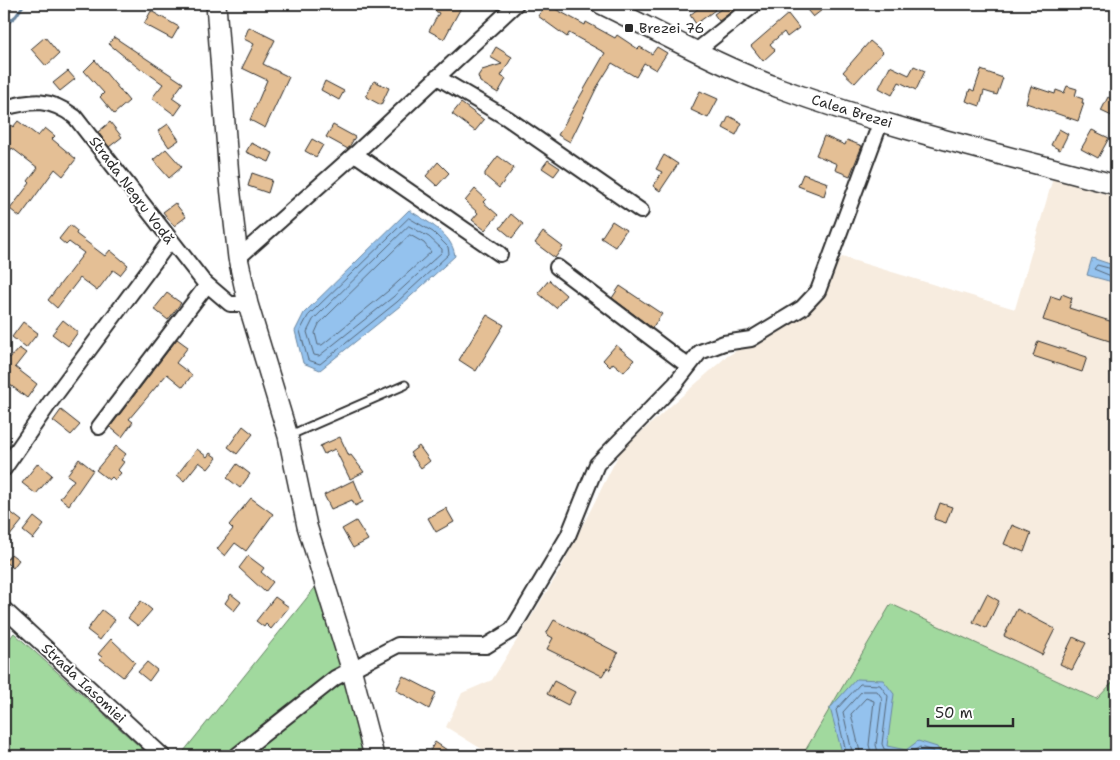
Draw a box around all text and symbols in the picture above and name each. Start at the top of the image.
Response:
place label: Brezei 76 [639,19,704,37]
marker: Brezei 76 [623,22,635,34]
street label: Calea Brezei [809,90,895,132]
street label: Strada Negru Vodă [86,133,179,248]
street label: Strada Iasomiei [38,639,130,727]
scale bar [928,695,1012,727]
text: 50 m [935,703,973,723]

